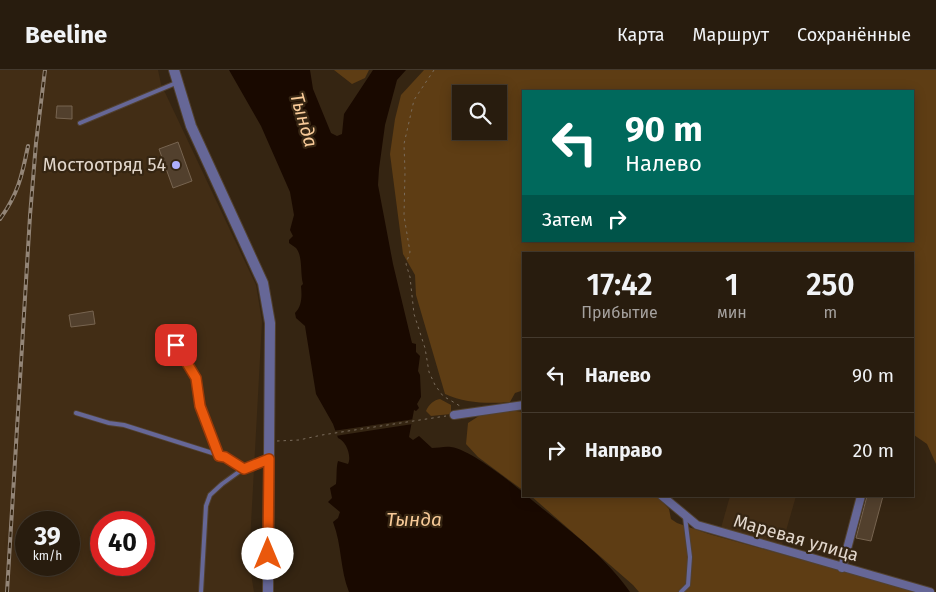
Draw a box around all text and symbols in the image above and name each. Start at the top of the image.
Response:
text: Beeline [25,21,107,49]
text: Карта [617,24,665,46]
text: Маршрут [693,24,769,46]
text: Сохранённые [797,24,911,46]
map controls [452,85,507,140]
button: search [452,85,507,140]
water label: Тында [285,90,323,150]
text: 90 m [625,108,703,150]
icon: left [542,110,607,175]
text: Налево [625,150,702,177]
place label: Мостоотряд 54 [43,154,166,176]
marker: Мостоотряд 54 [170,159,182,171]
icon: right [603,205,631,233]
text: Затем [542,208,593,231]
text: 17:42 [586,267,653,303]
text: 1 [725,267,739,303]
text: 250 [806,267,855,303]
text: Прибытие [581,303,658,322]
text: мин [717,303,747,322]
text: m [824,303,837,322]
pin [155,324,197,366]
icon: arrive [162,331,190,359]
icon: left [542,361,570,389]
text: Налево [585,364,651,387]
text: 90 m [852,364,894,387]
icon: right [542,436,570,464]
text: Направо [585,439,662,462]
text: 20 m [853,439,894,462]
water label: Тында [386,508,442,531]
street label: Маревая улица [731,510,861,566]
speed limit sign: 40 [90,511,155,576]
text: 39 [34,522,61,552]
position arrow [241,527,293,579]
text: km/h [33,549,62,563]

